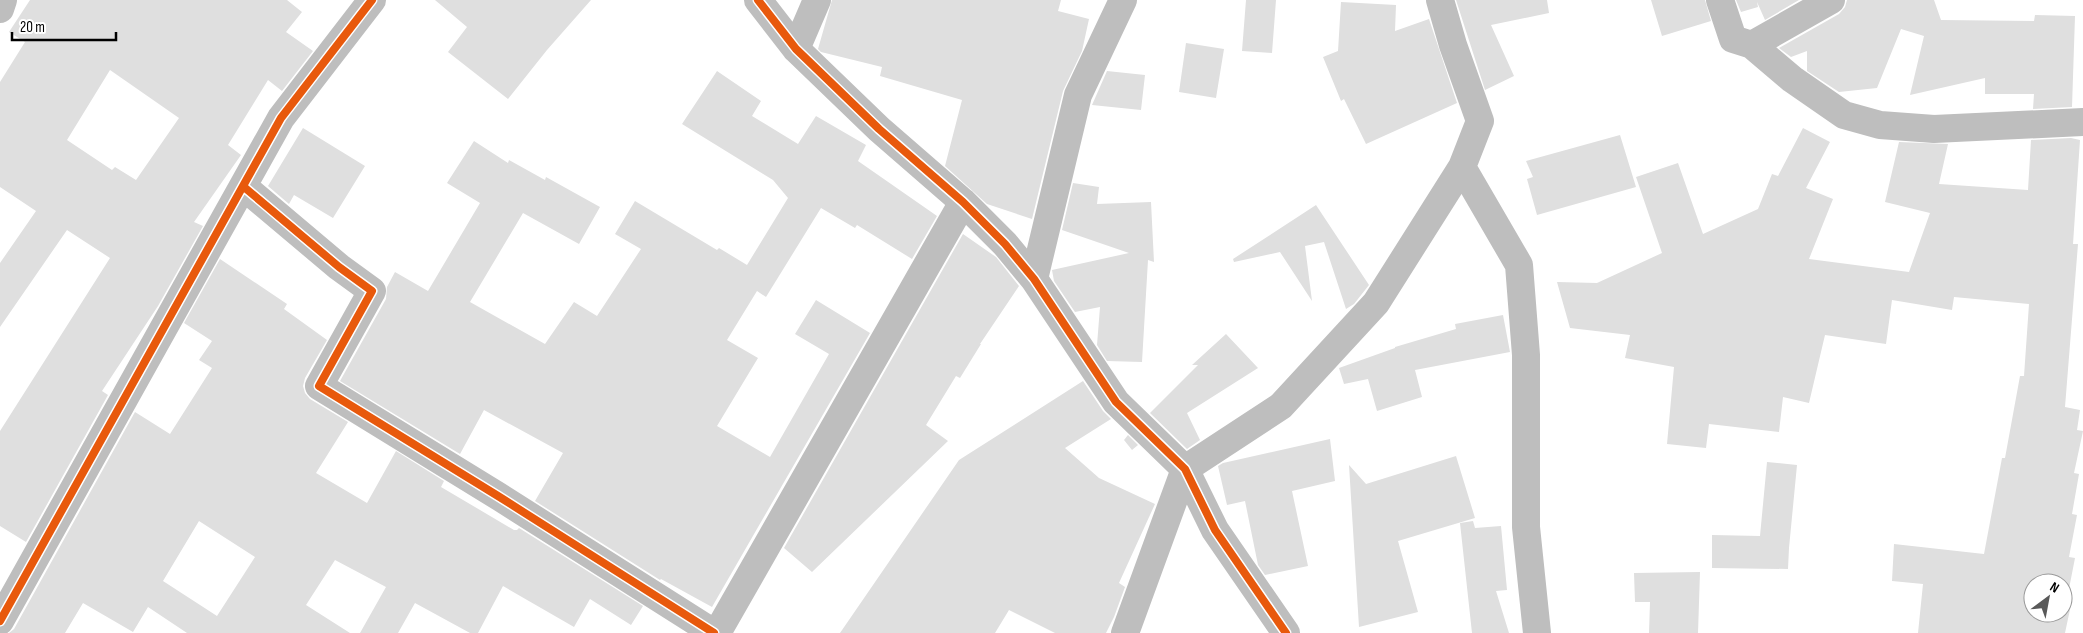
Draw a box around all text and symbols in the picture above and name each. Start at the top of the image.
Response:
scale bar [12,10,116,42]
text: 20 m [20,18,45,37]
north arrow [2023,573,2073,623]
text: N [2047,578,2062,597]

